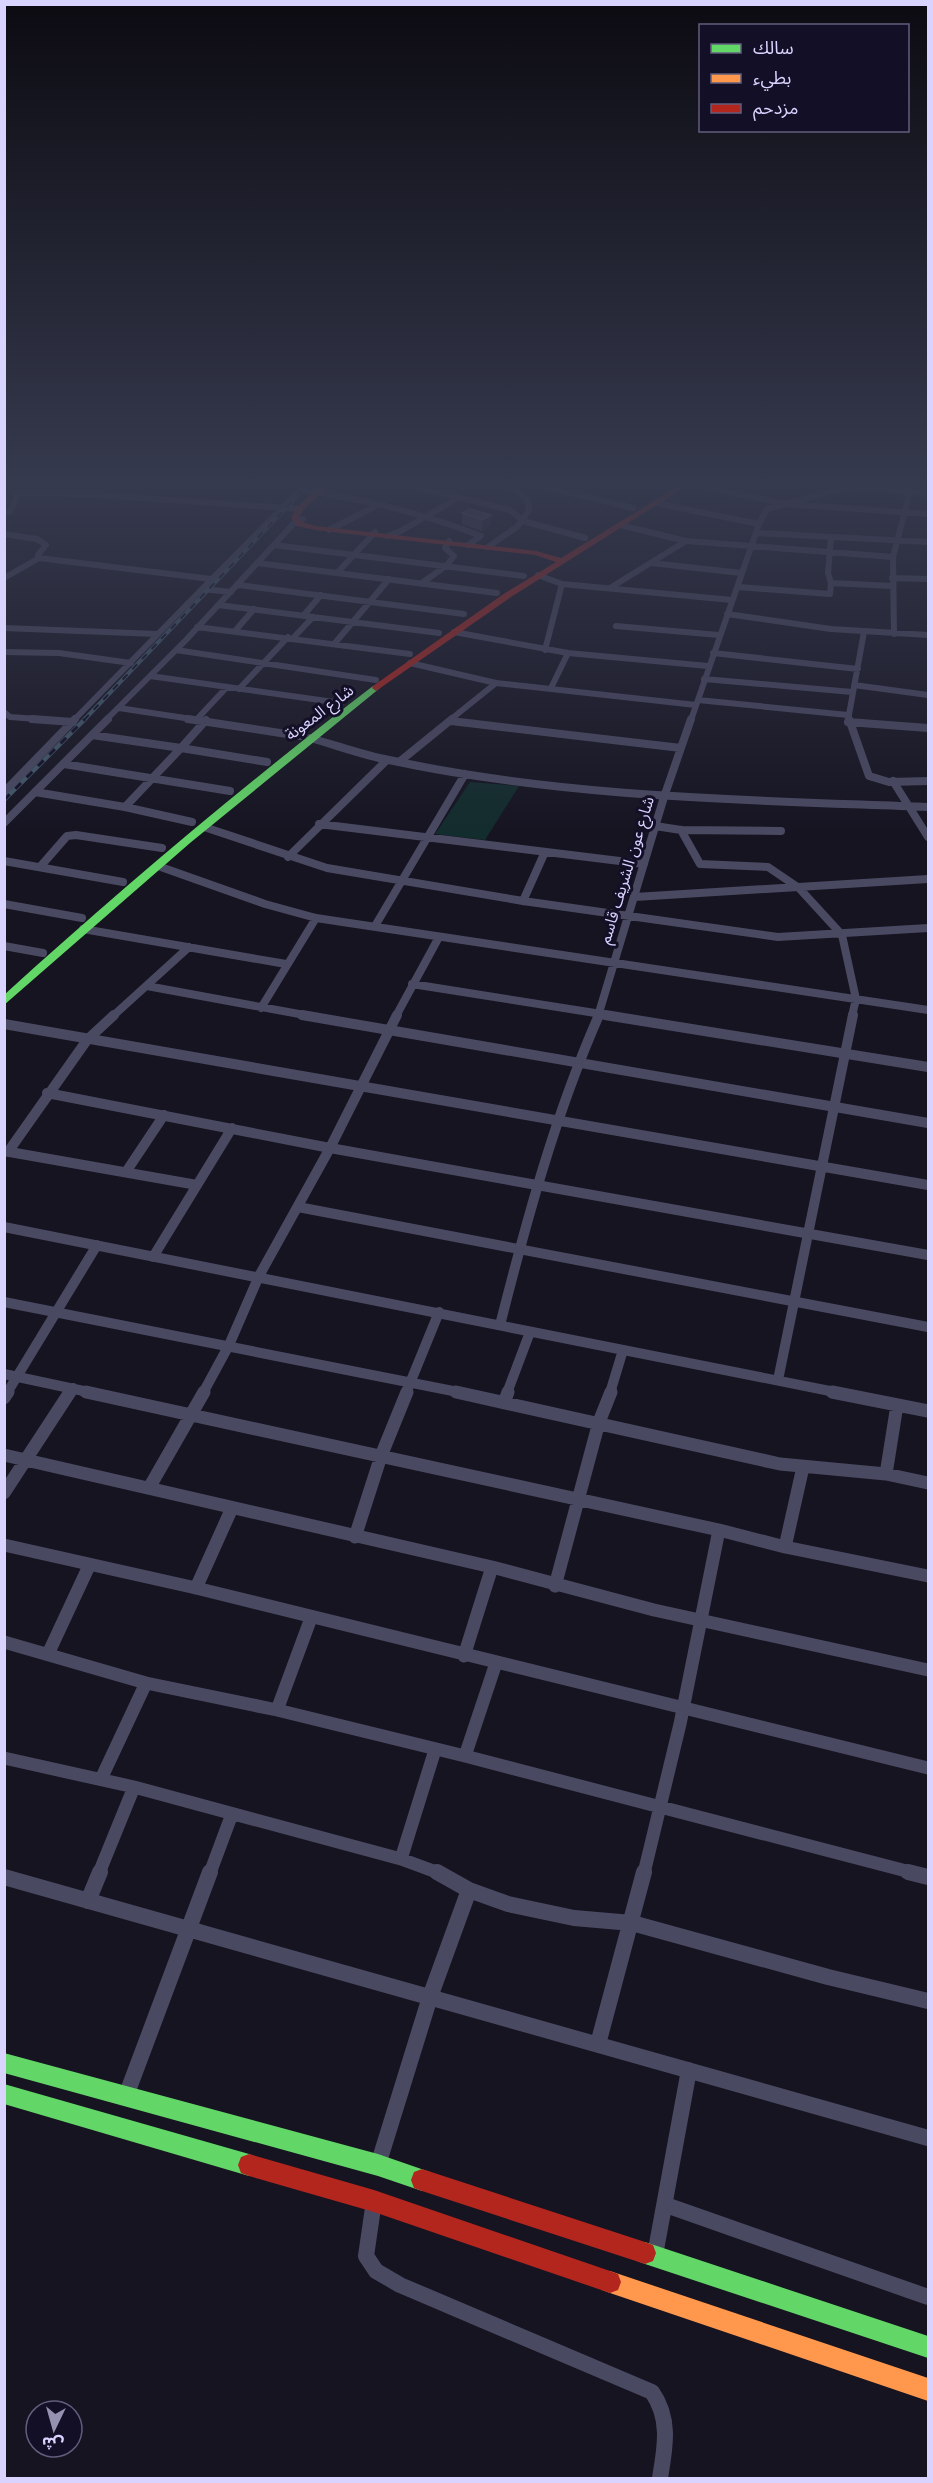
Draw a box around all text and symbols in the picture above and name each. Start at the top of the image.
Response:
legend [699,24,909,132]
text: سالك [753,35,794,59]
text: بطيء [753,65,791,91]
text: مزدحم [753,95,798,121]
street label: شارع المعونة [280,679,359,747]
street label: شارع عون الشريف قاسم [593,793,661,947]
north arrow [24,2399,84,2459]
text: ش [41,2432,65,2456]

